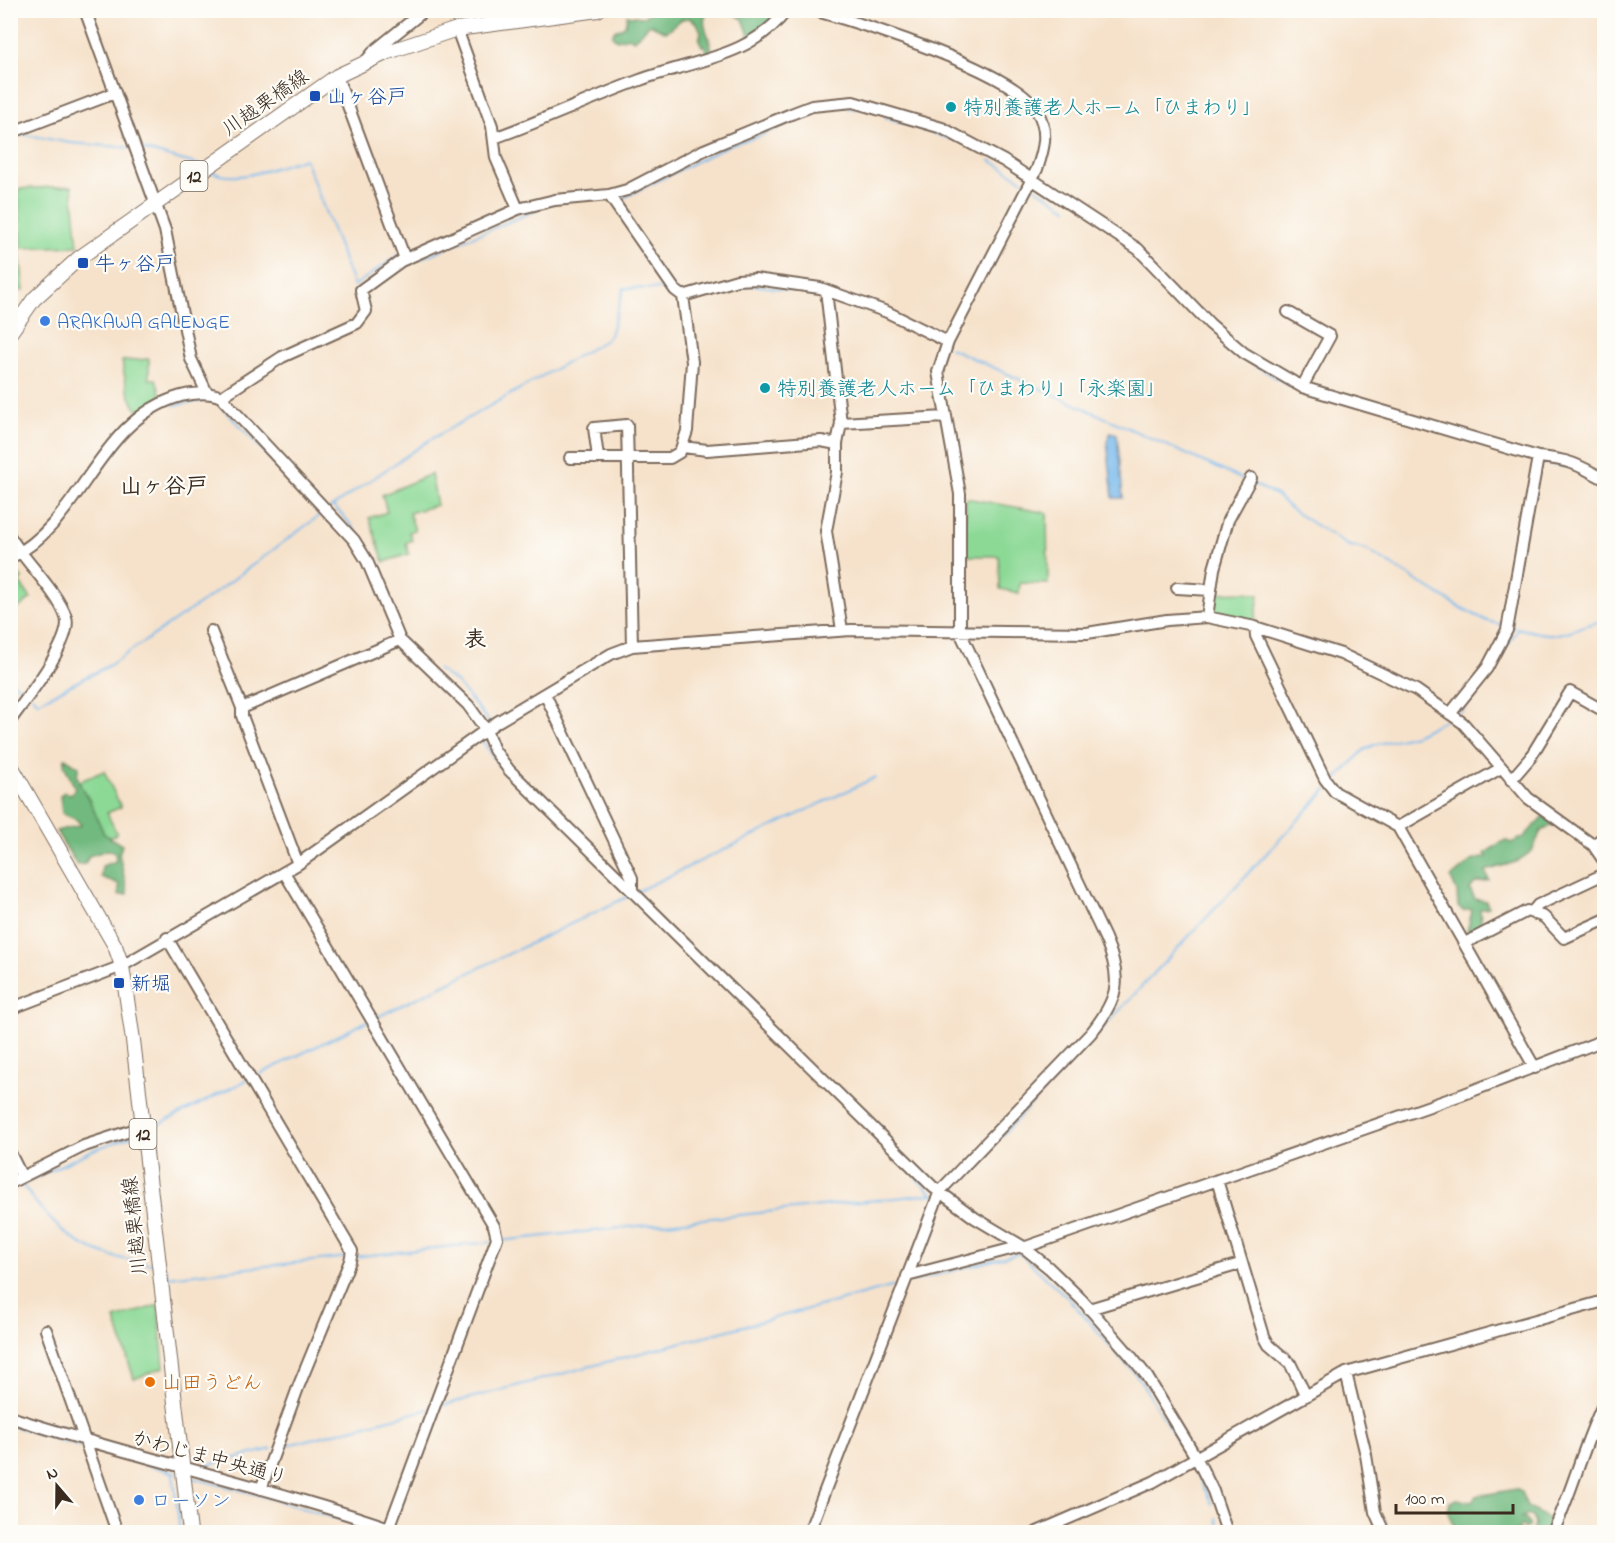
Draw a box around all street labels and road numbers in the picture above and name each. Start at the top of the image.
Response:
street label: 川越栗橋線 [217,63,316,145]
road number: 12 [180,161,208,191]
road number: 12 [130,1119,156,1149]
street label: 川越栗橋線 [117,1174,156,1277]
street label: かわじま中央通り [128,1425,290,1494]

